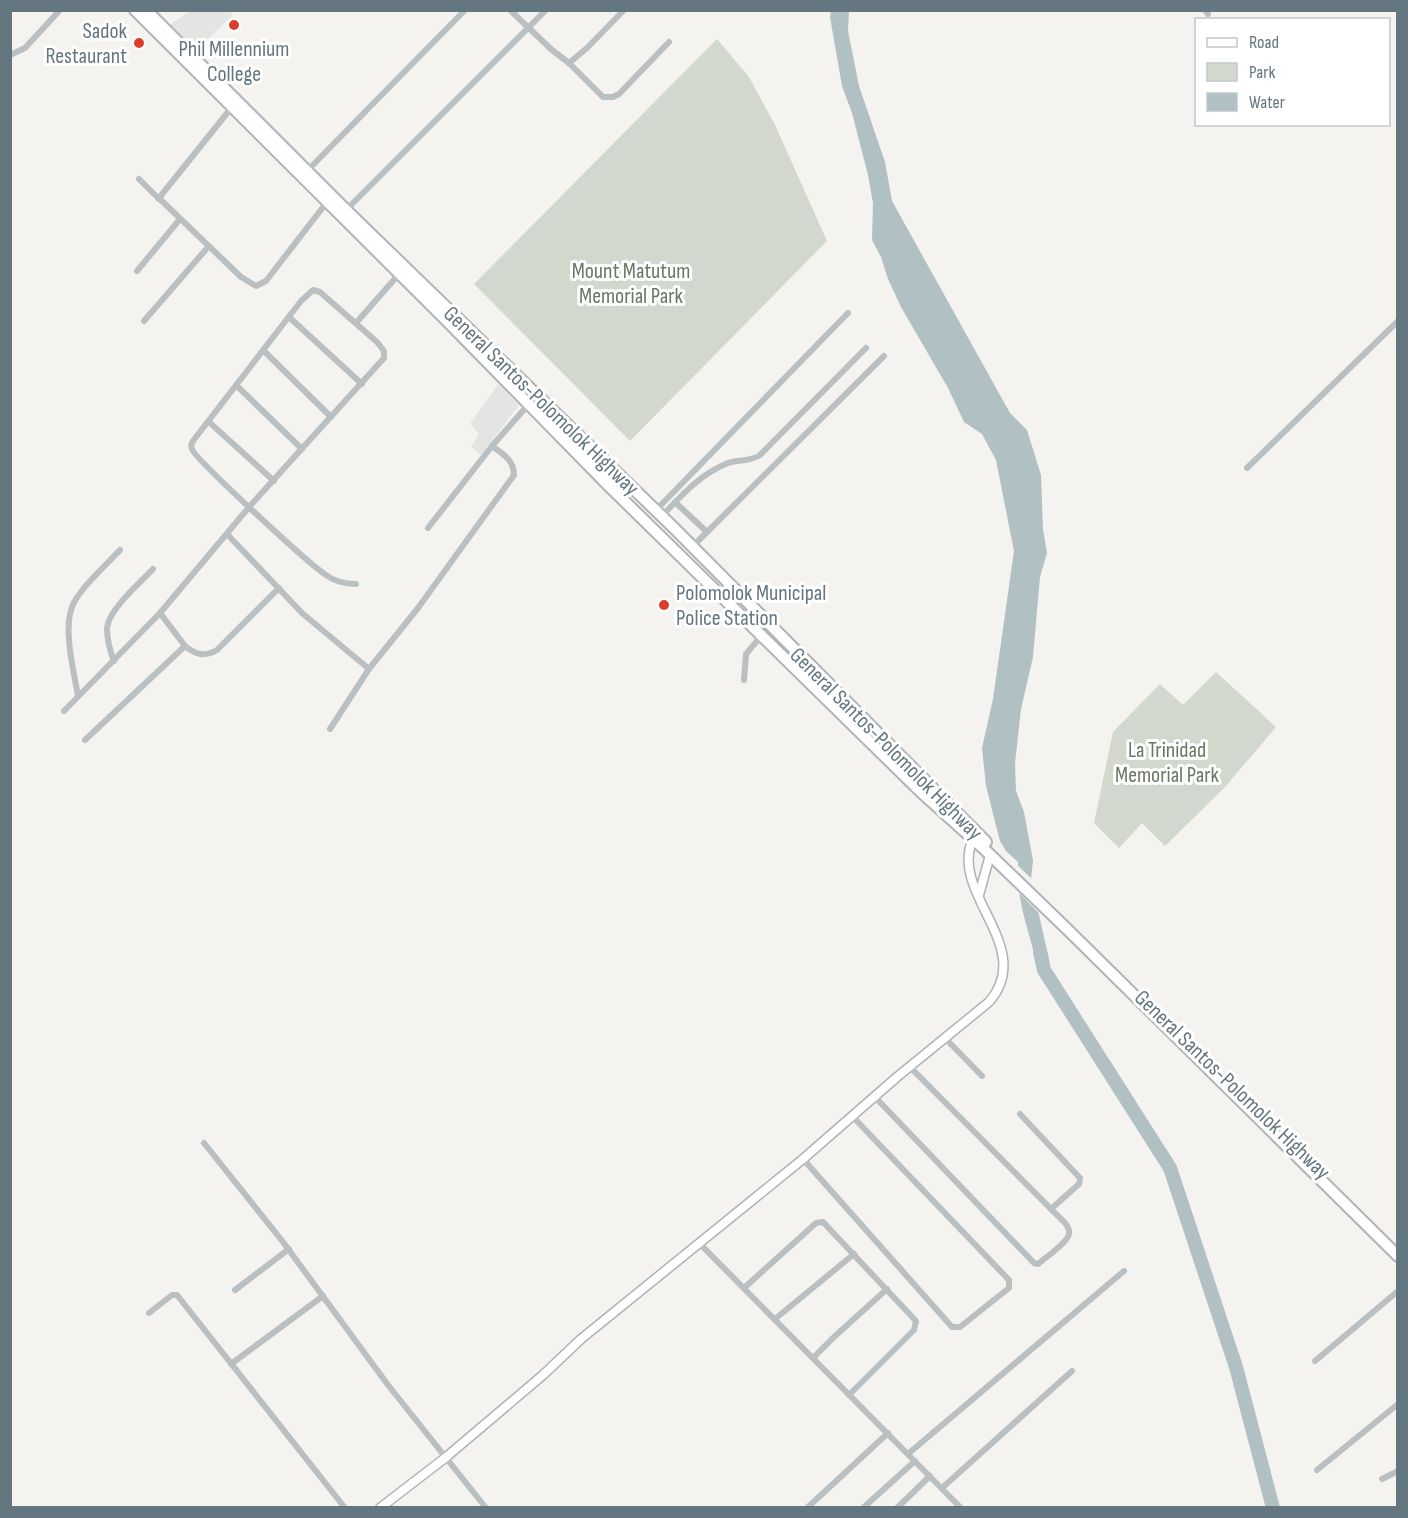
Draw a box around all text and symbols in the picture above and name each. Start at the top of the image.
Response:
place label: Sadok Restaurant [45,18,128,70]
marker: Phil Millennium College [227,18,241,32]
legend [1195,18,1390,126]
text: Road [1249,32,1279,53]
marker: Sadok Restaurant [132,36,146,50]
place label: Phil Millennium College [179,36,289,88]
text: Park [1249,62,1275,83]
text: Water [1249,92,1285,113]
park label: Mount Matutum Memorial Park [572,258,690,310]
street label: General Santos-Polomolok Highway [437,301,645,502]
place label: Polomolok Municipal Police Station [676,580,826,632]
marker: Polomolok Municipal Police Station [657,598,671,612]
street label: General Santos-Polomolok Highway [784,642,988,846]
park label: La Trinidad Memorial Park [1115,737,1220,789]
street label: General Santos-Polomolok Highway [1128,985,1336,1186]

